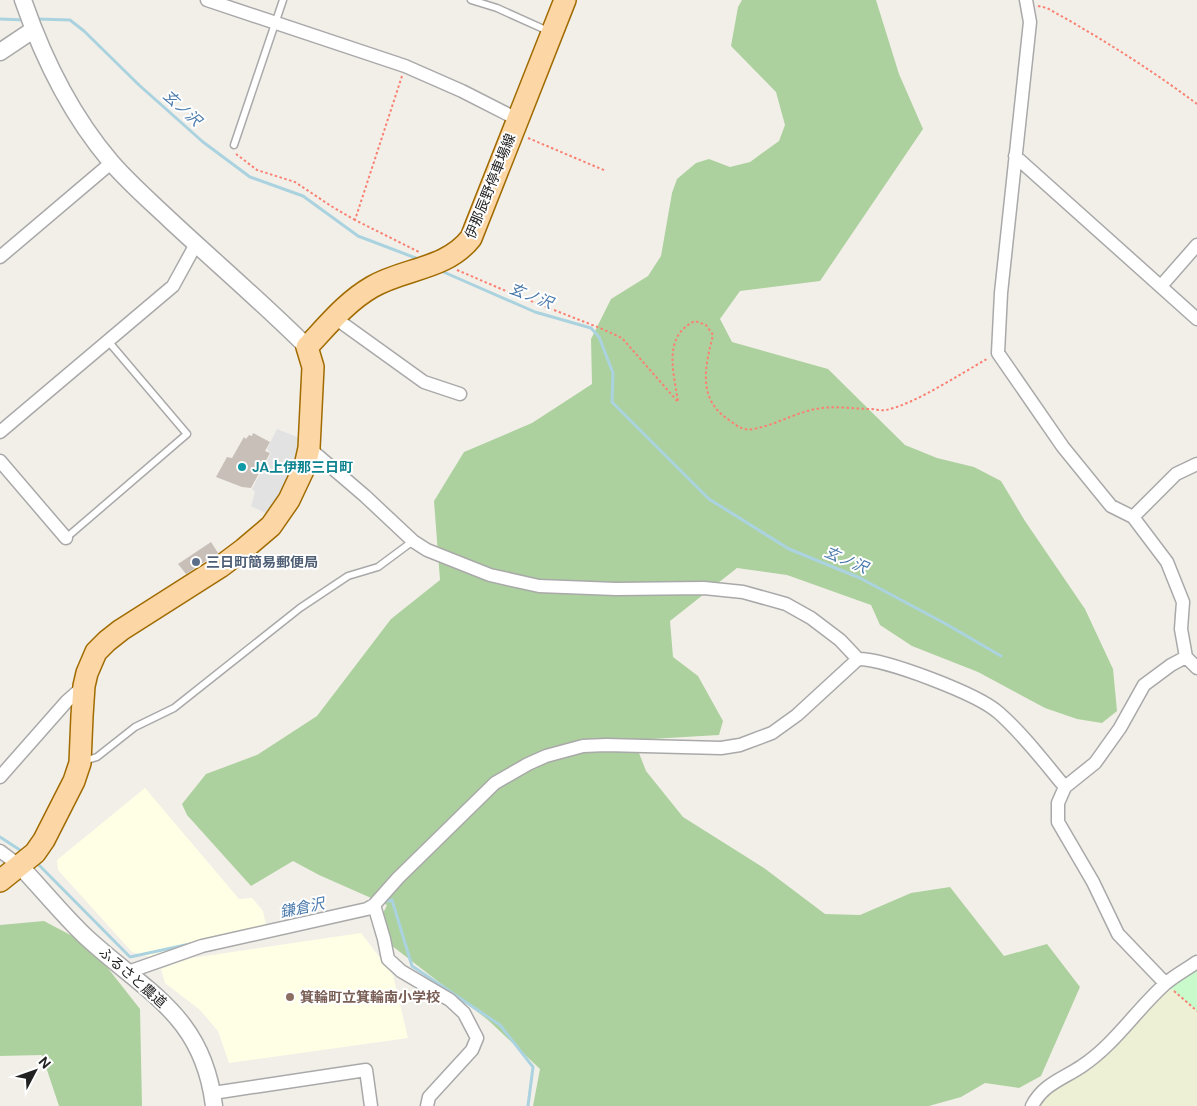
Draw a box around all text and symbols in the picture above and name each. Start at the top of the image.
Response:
water label: 玄ノ沢 [159,86,207,132]
street label: 伊那辰野停車場線 [461,131,519,241]
water label: 玄ノ沢 [506,279,557,314]
place label: JA上伊那三日町 [252,458,353,476]
marker: JA上伊那三日町 [236,461,248,473]
water label: 玄ノ沢 [821,542,872,579]
place label: 三日町簡易郵便局 [206,553,318,571]
marker: 三日町簡易郵便局 [190,556,202,568]
water label: 鎌倉沢 [278,893,328,922]
street label: ふるさと農道 [95,943,171,1011]
place label: 箕輪町立箕輪南小学校 [300,988,440,1006]
marker: 箕輪町立箕輪南小学校 [284,991,296,1003]
north arrow [10,1046,60,1096]
text: N [35,1053,55,1072]

